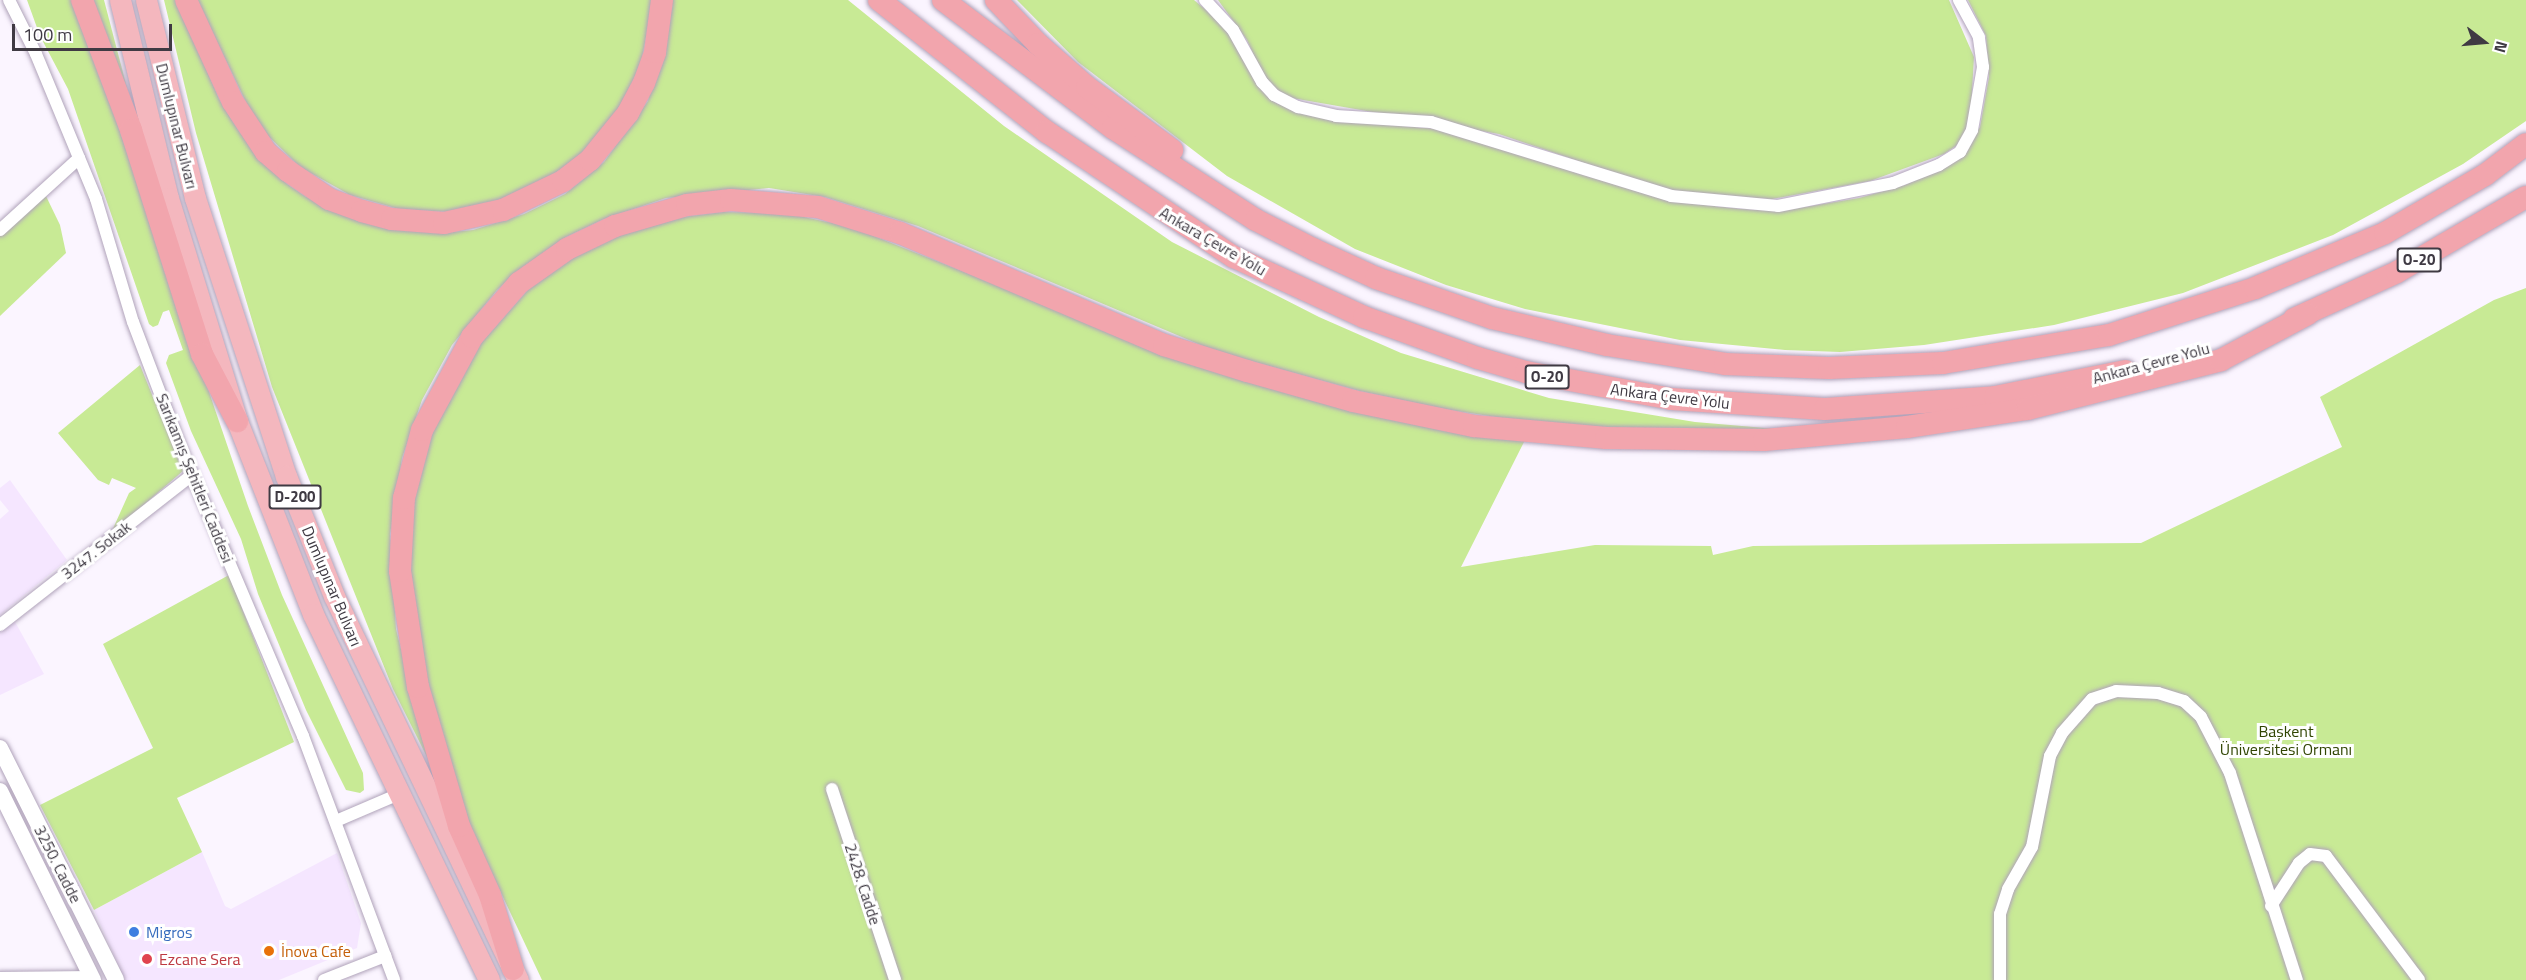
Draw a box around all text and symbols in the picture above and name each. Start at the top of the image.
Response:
scale bar [15,12,176,50]
north arrow [2454,12,2514,72]
text: 100 m [23,21,72,48]
text: N [2488,38,2514,56]
street label: Dumlupınar Bulvarı [152,61,202,191]
street label: Ankara Çevre Yolu [1156,203,1270,279]
road number: O-20 [2396,248,2442,272]
street label: Ankara Çevre Yolu [2090,338,2212,388]
road number: O-20 [1524,365,1570,389]
street label: Ankara Çevre Yolu [1609,379,1731,413]
street label: Sarıkamış Şehitleri Caddesi [152,391,238,565]
road number: D-200 [268,485,322,509]
street label: 3247. Sokak [57,517,135,583]
street label: Dumlupınar Bulvarı [298,523,366,649]
park label: Başkent Üniversitesi Ormanı [2220,721,2352,759]
street label: 3250. Cadde [30,822,86,906]
street label: 2428. Cadde [841,841,885,927]
place label: Migros [146,922,192,942]
marker: Migros [127,925,141,939]
place label: İnova Cafe [281,941,351,961]
marker: İnova Cafe [262,944,276,958]
place label: Ezcane Sera [159,949,241,969]
marker: Ezcane Sera [140,952,154,966]

